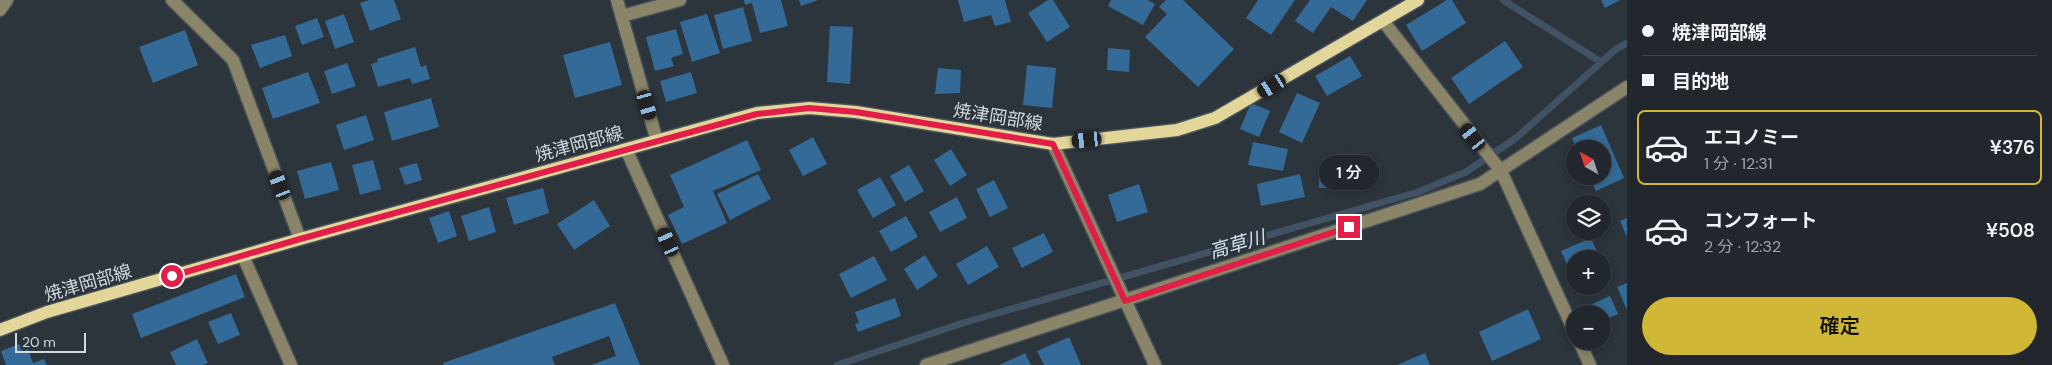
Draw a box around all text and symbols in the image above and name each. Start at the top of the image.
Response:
text: 焼津岡部線 [1672,20,1767,45]
text: 目的地 [1672,69,1729,94]
car [1255,72,1288,100]
car [635,89,658,121]
street label: 焼津岡部線 [952,98,1044,136]
street label: 焼津岡部線 [532,121,626,167]
car [1457,121,1488,153]
icon: car [1644,125,1689,170]
text: エコノミー [1704,125,1799,150]
car [1071,131,1102,149]
text: ¥376 [1990,135,2035,160]
north arrow [1566,140,1611,185]
map controls [1566,140,1611,350]
text: 1 分 · 12:31 [1704,153,1773,174]
callout: 1 分 [1319,154,1379,190]
text: 1 分 [1336,162,1362,183]
car [267,168,292,202]
button: layers [1566,195,1611,240]
icon: car [1644,208,1689,253]
text: コンフォート [1704,208,1817,233]
route end [1338,216,1360,238]
text: ¥508 [1986,218,2035,243]
water label: 高草川 [1206,224,1270,264]
car [655,225,680,259]
text: 2 分 · 12:32 [1704,236,1781,257]
button: + [1566,250,1611,295]
street label: 焼津岡部線 [41,259,135,307]
route start [161,265,183,287]
button: 確定 [1642,297,2037,355]
button: − [1566,305,1611,350]
scale bar [15,330,86,353]
text: 20 m [22,333,56,351]

